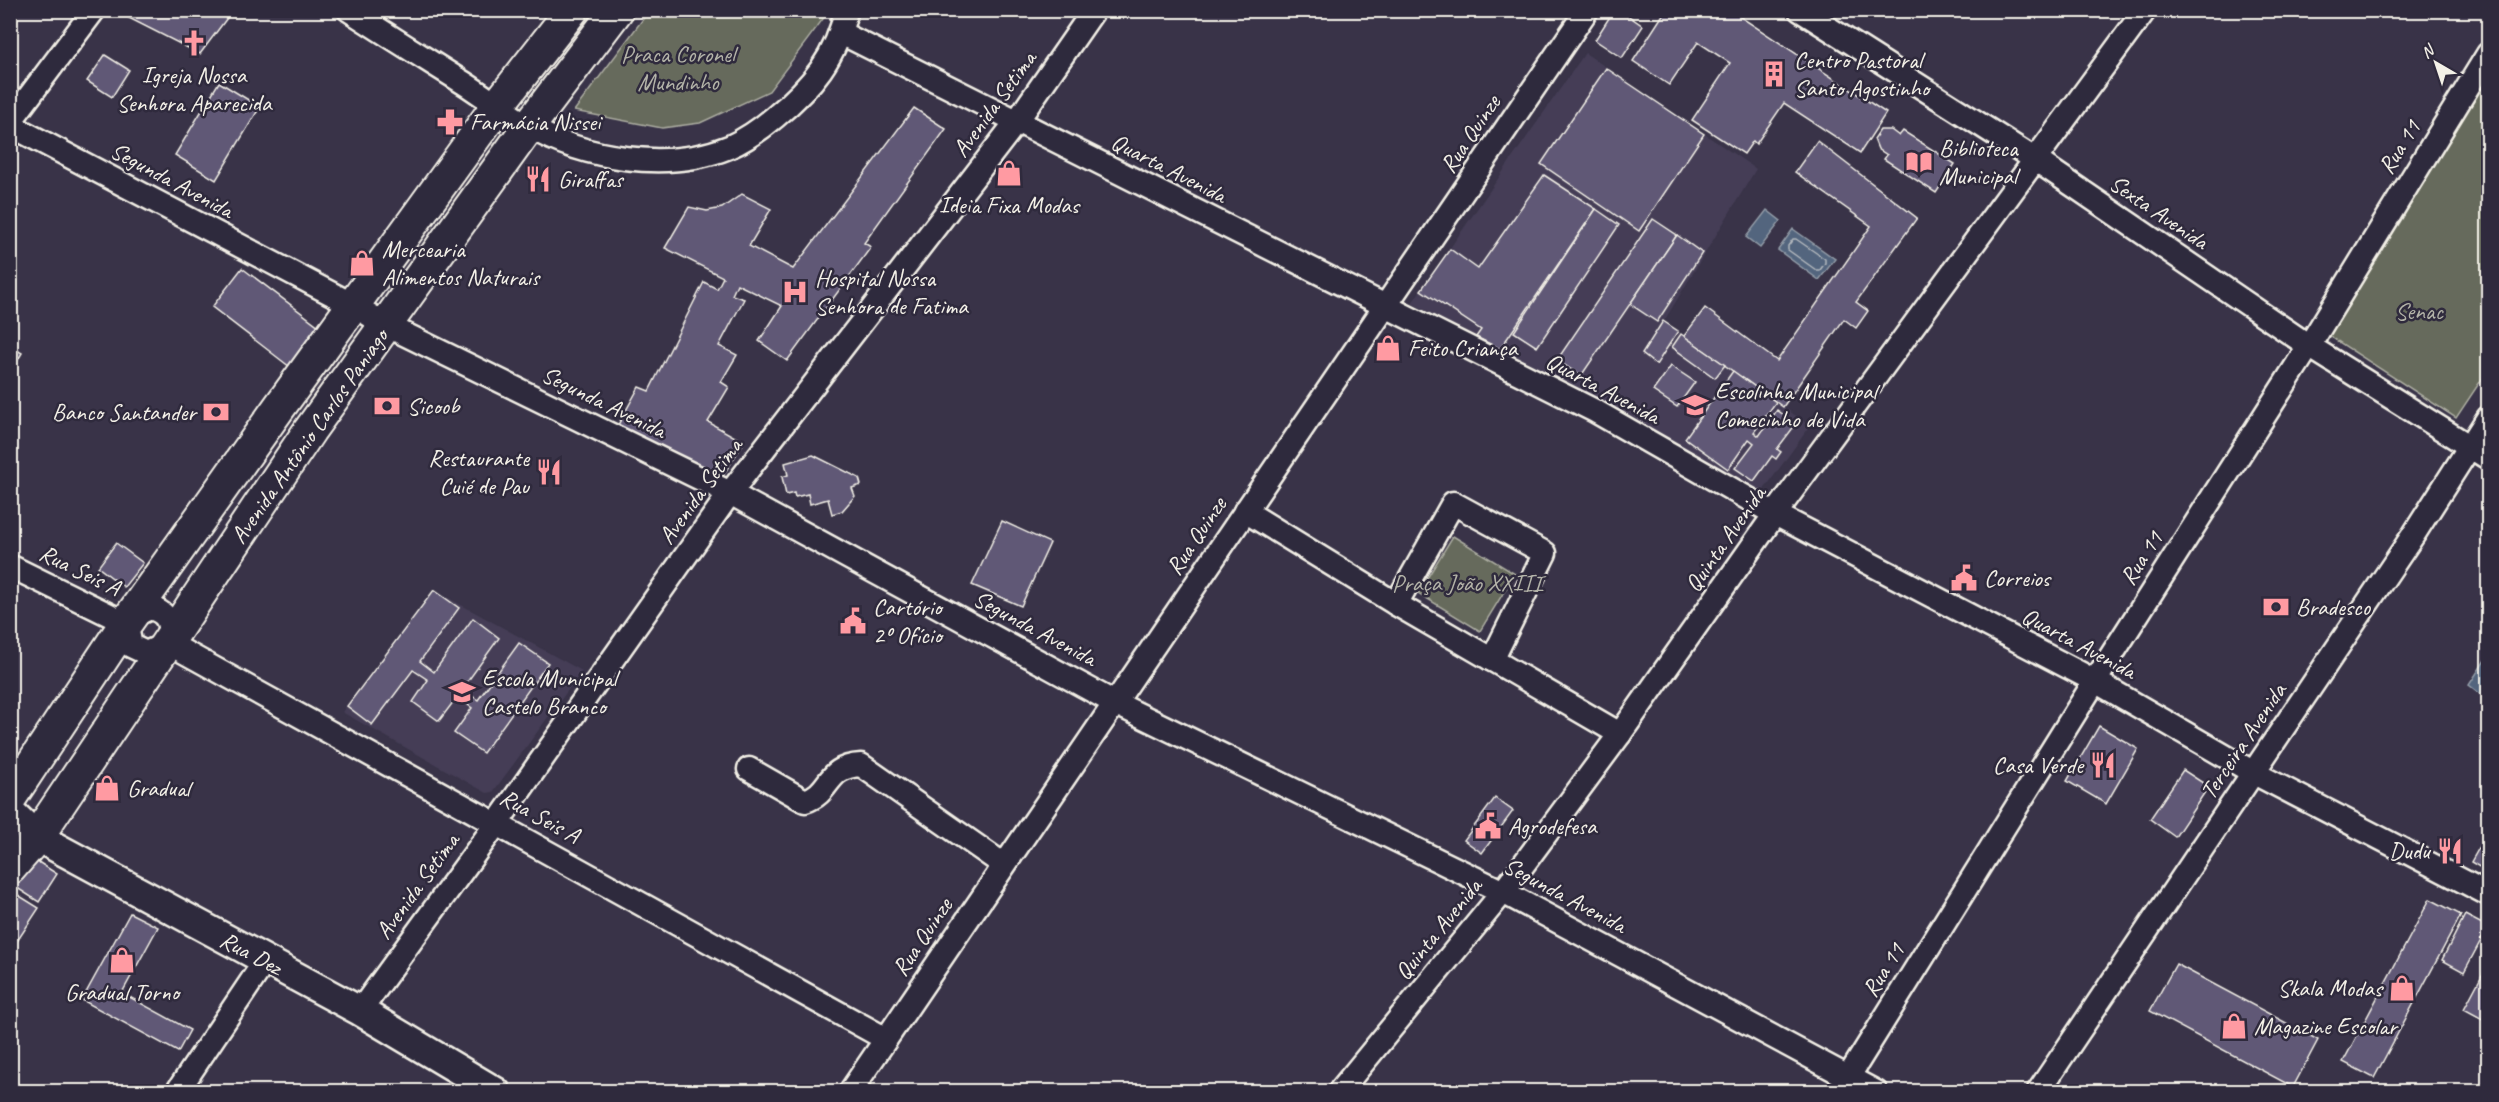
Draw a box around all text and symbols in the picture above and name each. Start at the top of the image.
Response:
church icon: Igreja Nossa Senhora Aparecida [179,28,209,58]
north arrow [2406,33,2466,93]
park label: Praca Coronel Mundinho [621,39,739,97]
text: N [2417,39,2440,63]
street label: Avenida Setima [945,43,1044,163]
place label: Centro Pastoral Santo Agostinho [1794,45,1932,103]
building icon: Centro Pastoral Santo Agostinho [1759,59,1789,89]
place label: Igreja Nossa Senhora Aparecida [117,60,273,118]
street label: Rua Quinze [1433,87,1508,179]
pharmacy icon: Farmácia Nissei [435,107,465,137]
place label: Farmácia Nissei [470,107,603,137]
street label: Rua 11 [2371,113,2428,180]
street label: Quarta Avenida [1106,126,1233,211]
place label: Biblioteca Municipal [1939,133,2021,191]
street label: Segunda Avenida [106,135,240,226]
library icon: Biblioteca Municipal [1904,147,1934,177]
shop icon: Ideia Fixa Modas [994,158,1024,188]
restaurant icon: Giraffas [523,164,553,194]
place label: Giraffas [558,164,625,194]
street label: Sexta Avenida [2104,168,2215,257]
place label: Ideia Fixa Modas [939,190,1081,220]
place label: Mercearia Alimentos Naturais [382,234,541,292]
shop icon: Mercearia Alimentos Naturais [347,248,377,278]
place label: Hospital Nossa Senhora de Fatima [815,263,969,321]
hospital icon: Hospital Nossa Senhora de Fatima [780,277,810,307]
park label: Senac [2395,296,2444,326]
street label: Avenida Antônio Carlos Paniago [223,321,396,549]
shop icon: Feito Criança [1373,333,1403,363]
place label: Feito Criança [1408,333,1519,363]
street label: Quarta Avenida [1541,345,1667,432]
street label: Segunda Avenida [537,359,673,446]
place label: Escolinha Municipal Comecinho de Vida [1715,376,1880,434]
school or university icon: Escolinha Municipal Comecinho de Vida [1680,390,1710,420]
bank icon: Sicoob [372,391,402,421]
place label: Sicoob [407,391,461,421]
place label: Banco Santander [52,397,198,427]
bank icon: Banco Santander [201,397,231,427]
street label: Avenida Setima [651,430,750,550]
place label: Restaurante Cuié de Pau [428,443,531,501]
restaurant icon: Restaurante Cuié de Pau [534,457,564,487]
street label: Quinta Avenida [1678,479,1774,598]
street label: Rua Quinze [1159,489,1234,581]
street label: Rua 11 [2113,524,2170,591]
street label: Rua Seis A [35,538,126,603]
public building icon: Correios [1949,563,1979,593]
place label: Correios [1984,563,2052,593]
park label: Praça João XXIII [1392,568,1546,598]
street label: Segunda Avenida [969,583,1103,674]
place label: Cartório 2º Ofício [873,592,944,650]
bank icon: Bradesco [2261,592,2291,622]
place label: Bradesco [2296,592,2371,622]
street label: Quarta Avenida [2017,600,2143,687]
public building icon: Cartório 2º Ofício [838,606,868,636]
place label: Escola Municipal Castelo Branco [482,663,621,721]
street label: Terceira Avenida [2193,676,2294,805]
school or university icon: Escola Municipal Castelo Branco [447,677,477,707]
place label: Casa Verde [1993,750,2085,780]
restaurant icon: Casa Verde [2088,750,2118,780]
shop icon: Gradual [92,773,122,803]
place label: Gradual [127,773,194,803]
street label: Rua Seis A [495,782,586,851]
public building icon: Agrodefesa [1473,811,1503,841]
place label: Agrodefesa [1508,811,1598,841]
street label: Avenida Setima [368,825,467,945]
place label: Dudu [2389,836,2432,866]
restaurant icon: Dudu [2435,836,2465,866]
street label: Segunda Avenida [1499,850,1633,941]
street label: Quinta Avenida [1388,870,1489,986]
street label: Rua Quinze [885,890,960,982]
street label: Rua Dez [215,924,289,983]
street label: Rua 11 [1855,936,1912,1003]
shop icon: Gradual Torno [107,945,137,975]
place label: Skala Modas [2278,973,2385,1003]
shop icon: Skala Modas [2387,973,2417,1003]
place label: Gradual Torno [65,977,181,1007]
shop icon: Magazine Escolar [2219,1011,2249,1041]
place label: Magazine Escolar [2254,1011,2399,1041]

